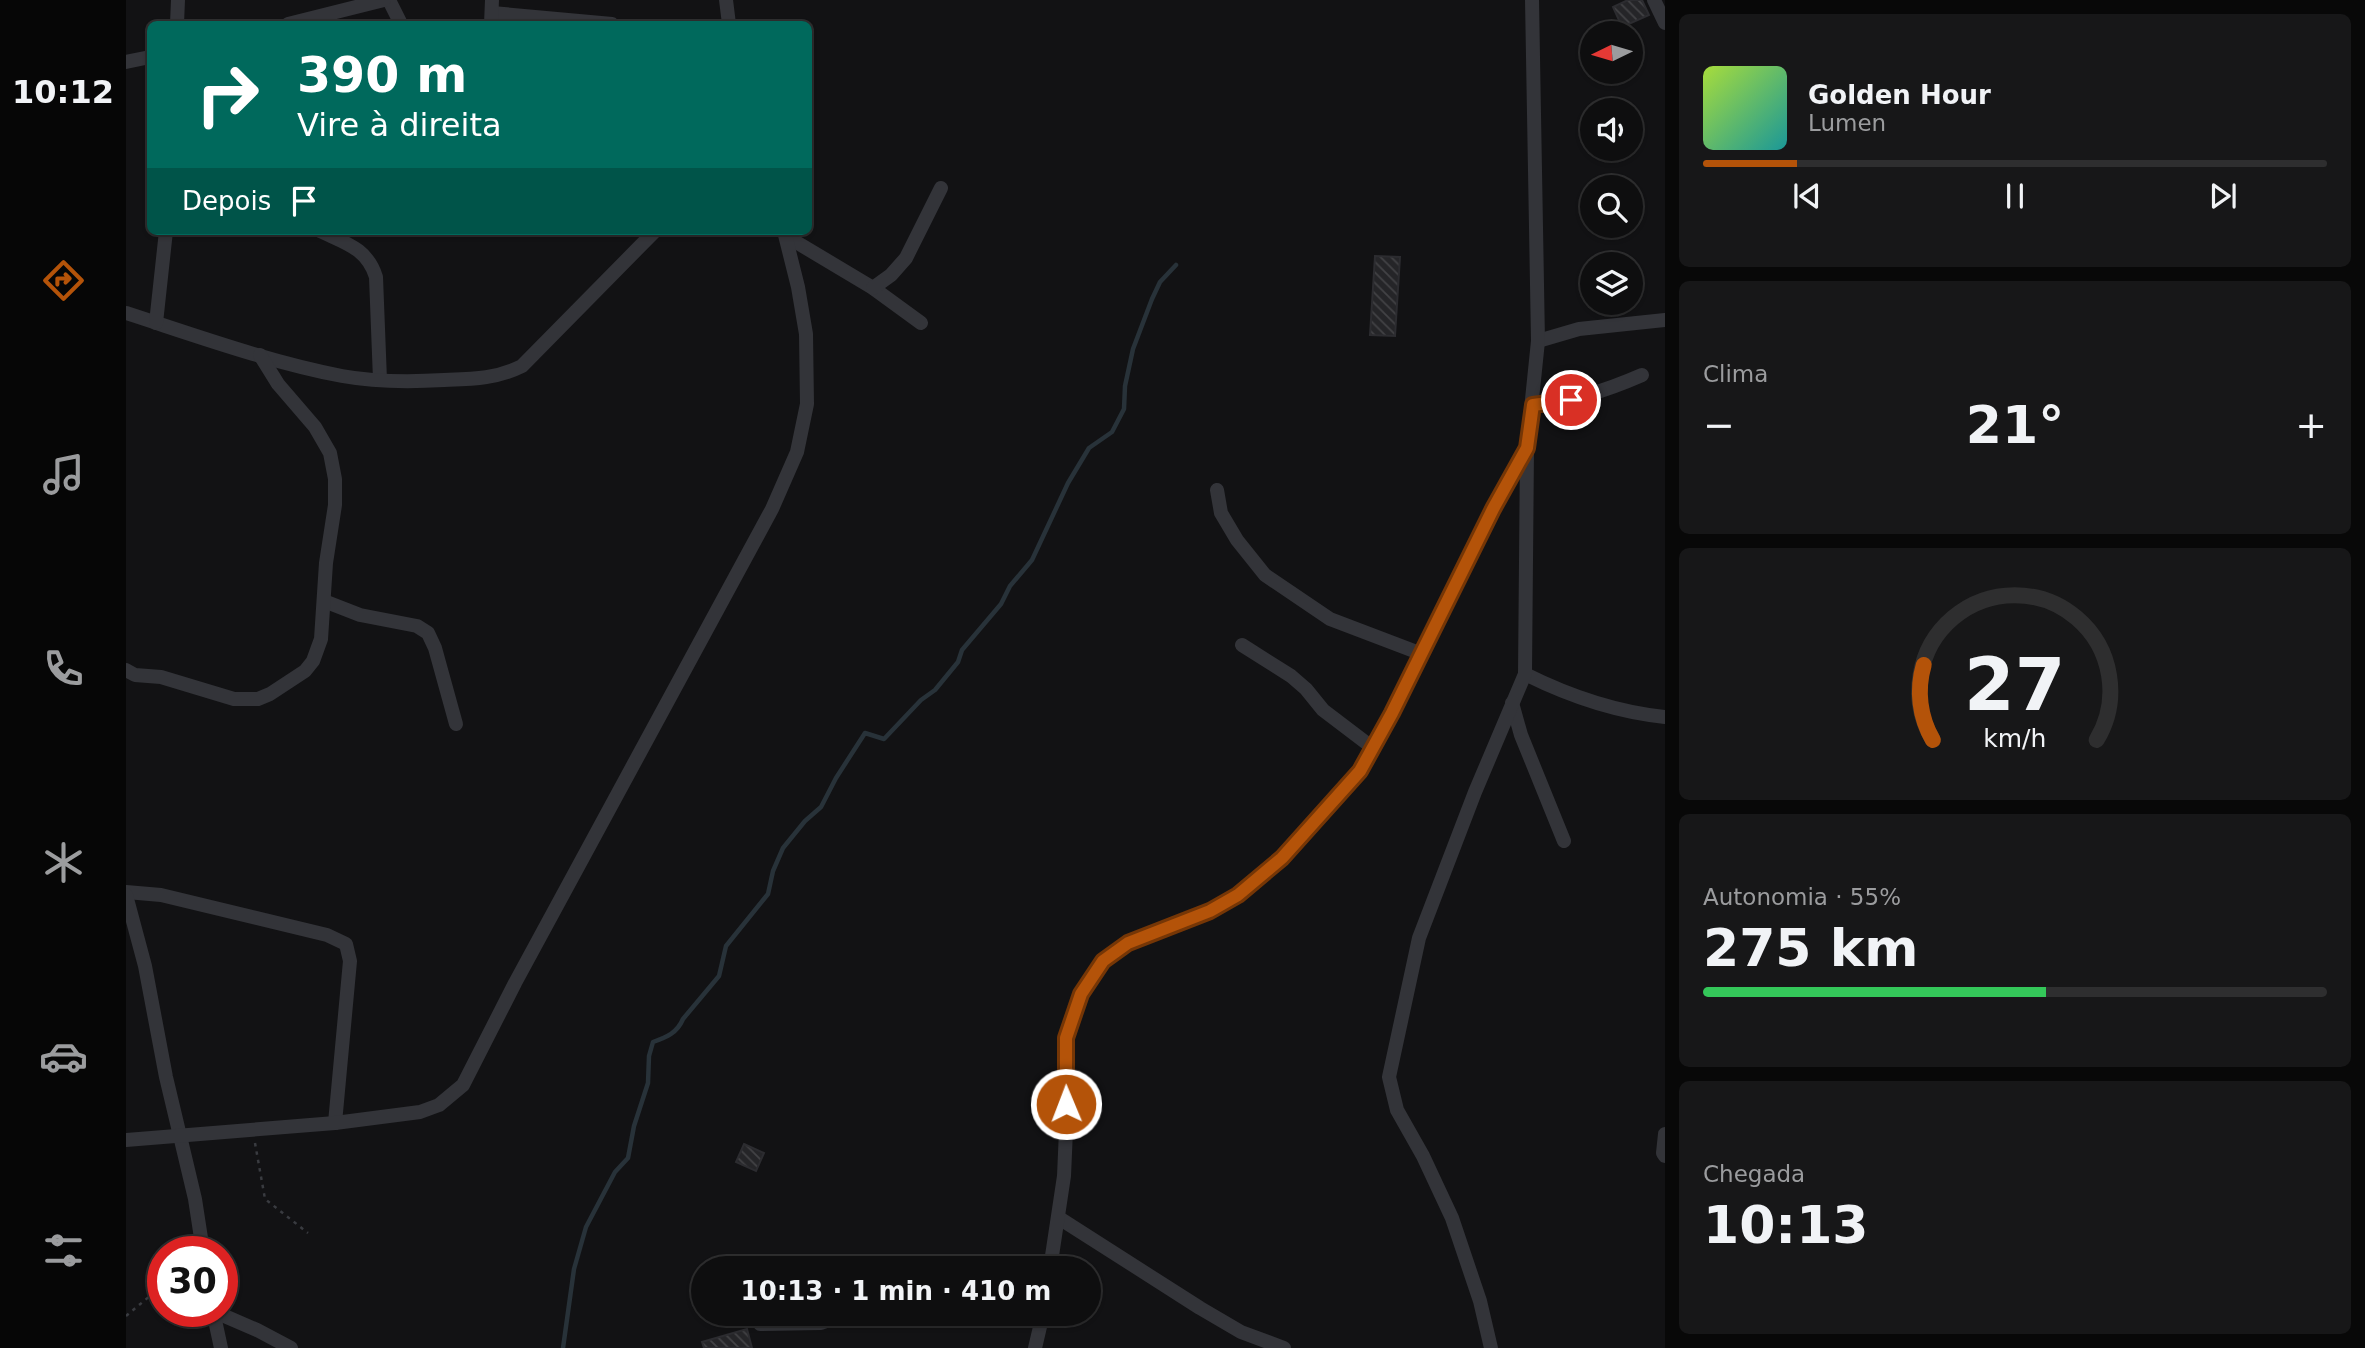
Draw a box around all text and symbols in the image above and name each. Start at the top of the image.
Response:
north arrow [1580,21,1643,84]
map controls [1580,21,1643,315]
text: 390 m [297,47,467,104]
icon: right [182,49,273,140]
text: 10:12 [12,73,114,111]
text: Golden Hour [1808,80,1991,110]
button: sound [1580,98,1643,161]
text: Vire à direita [297,106,502,144]
text: Lumen [1808,110,1886,136]
button: search [1580,175,1643,238]
icon: previous [1788,177,1826,215]
icon: pause [1996,177,2034,215]
icon: next [2204,177,2242,215]
icon: arrive [285,182,323,220]
text: Depois [182,186,271,216]
button: layers [1580,252,1643,315]
icon: directions [39,256,88,305]
text: Clima [1703,361,1768,387]
pin [1541,370,1601,430]
icon: arrive [1552,381,1590,419]
text: 21° [1966,395,2064,455]
text: − [1703,403,1735,447]
text: + [2295,403,2327,447]
icon: music [39,450,88,499]
text: 27 [1964,642,2066,727]
icon: phone [39,644,88,693]
text: km/h [1983,724,2047,753]
icon: climate [39,838,88,887]
text: Autonomia · 55% [1703,884,1901,910]
text: 275 km [1703,918,1918,978]
icon: car [39,1032,88,1081]
position arrow [1029,1067,1103,1141]
text: Chegada [1703,1161,1805,1187]
text: 10:13 [1703,1195,1869,1255]
icon: filters [39,1226,88,1275]
speed limit sign: 30 [147,1236,238,1327]
text: 10:13 · 1 min · 410 m [741,1276,1051,1306]

